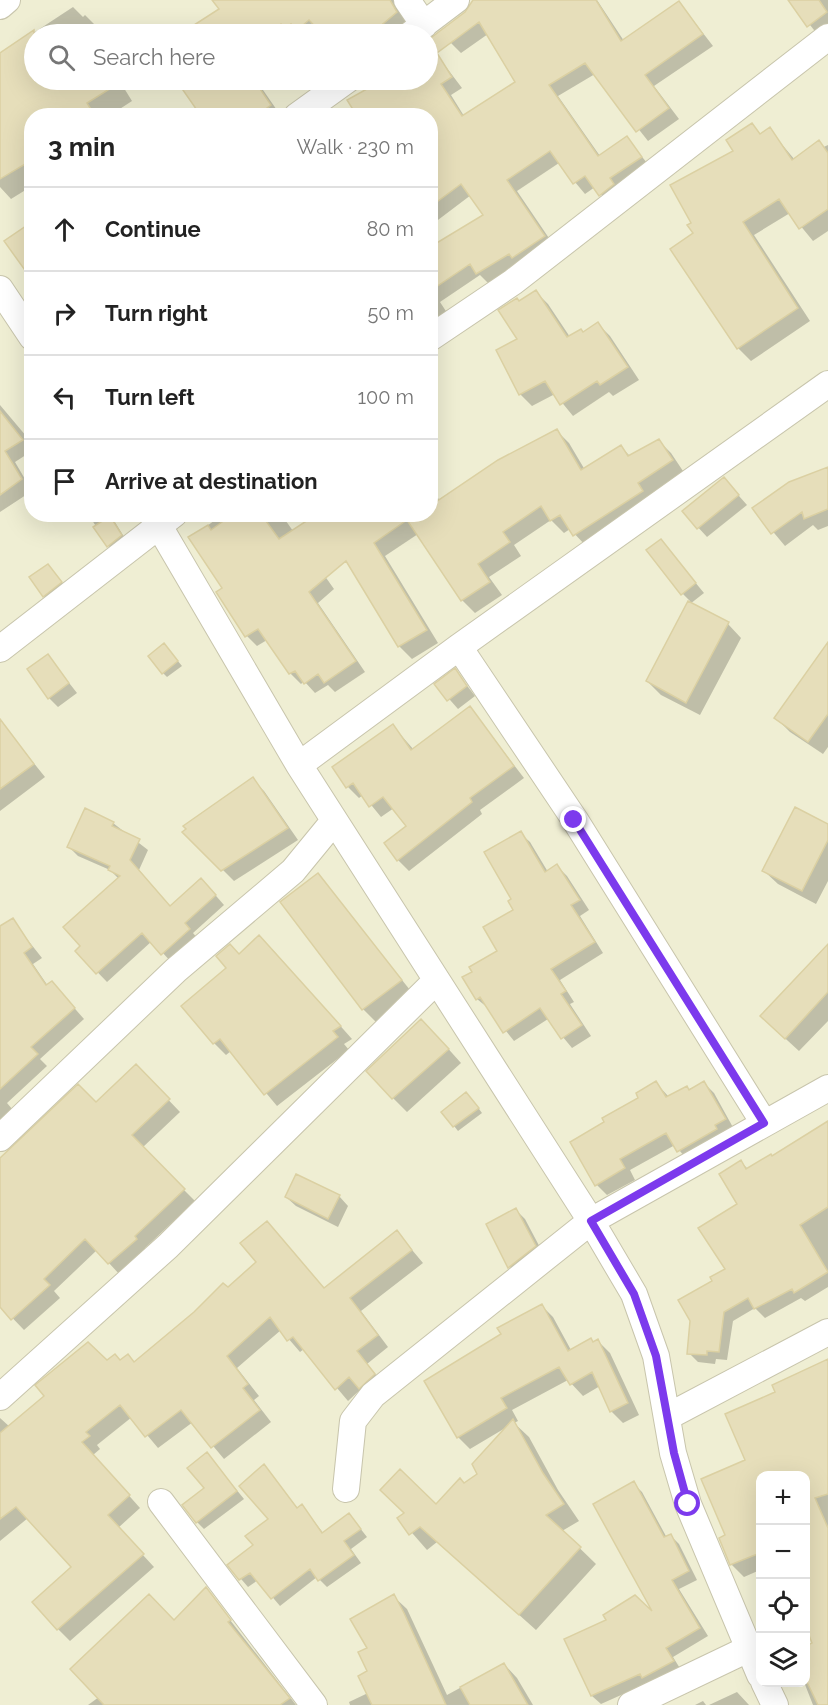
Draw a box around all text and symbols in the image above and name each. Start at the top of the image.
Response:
search box [24,24,438,90]
icon: search [45,41,78,74]
text: Search here [93,44,215,70]
text: 3 min [48,132,115,162]
text: Walk · 230 m [296,135,414,159]
icon: ahead [48,213,81,246]
text: Continue [105,216,201,242]
text: 80 m [366,217,414,241]
icon: right [48,297,81,330]
text: Turn right [105,300,208,326]
text: 50 m [367,301,414,325]
icon: left [48,381,81,414]
text: Turn left [105,384,195,410]
text: 100 m [357,385,414,409]
icon: arrive [48,465,81,498]
text: Arrive at destination [105,468,318,494]
route end [560,806,586,832]
map controls [756,1471,810,1687]
button: + [756,1471,810,1525]
route start [674,1490,700,1516]
button: − [756,1525,810,1579]
button: locate [756,1579,810,1633]
button: layers [756,1633,810,1687]

